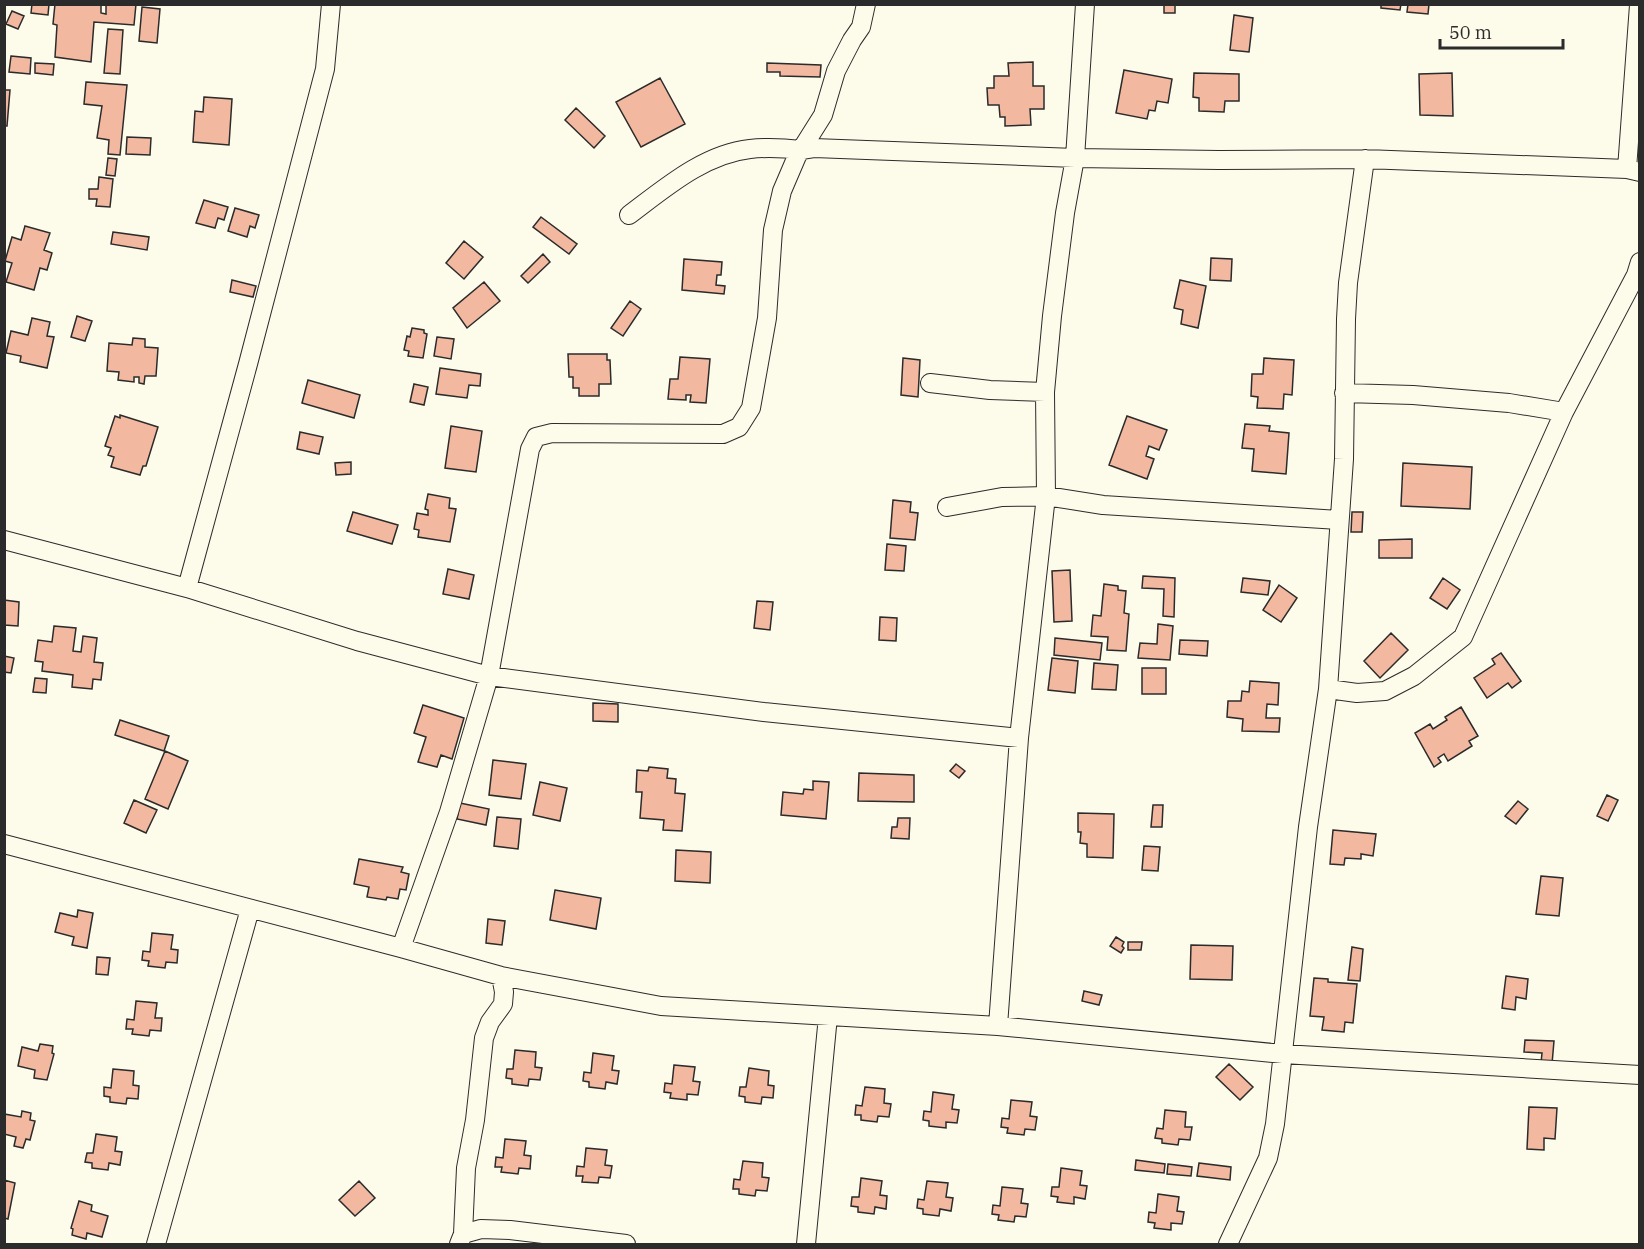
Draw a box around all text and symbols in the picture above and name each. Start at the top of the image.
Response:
scale bar [1440,12,1563,50]
text: 50 m [1449,21,1492,44]

